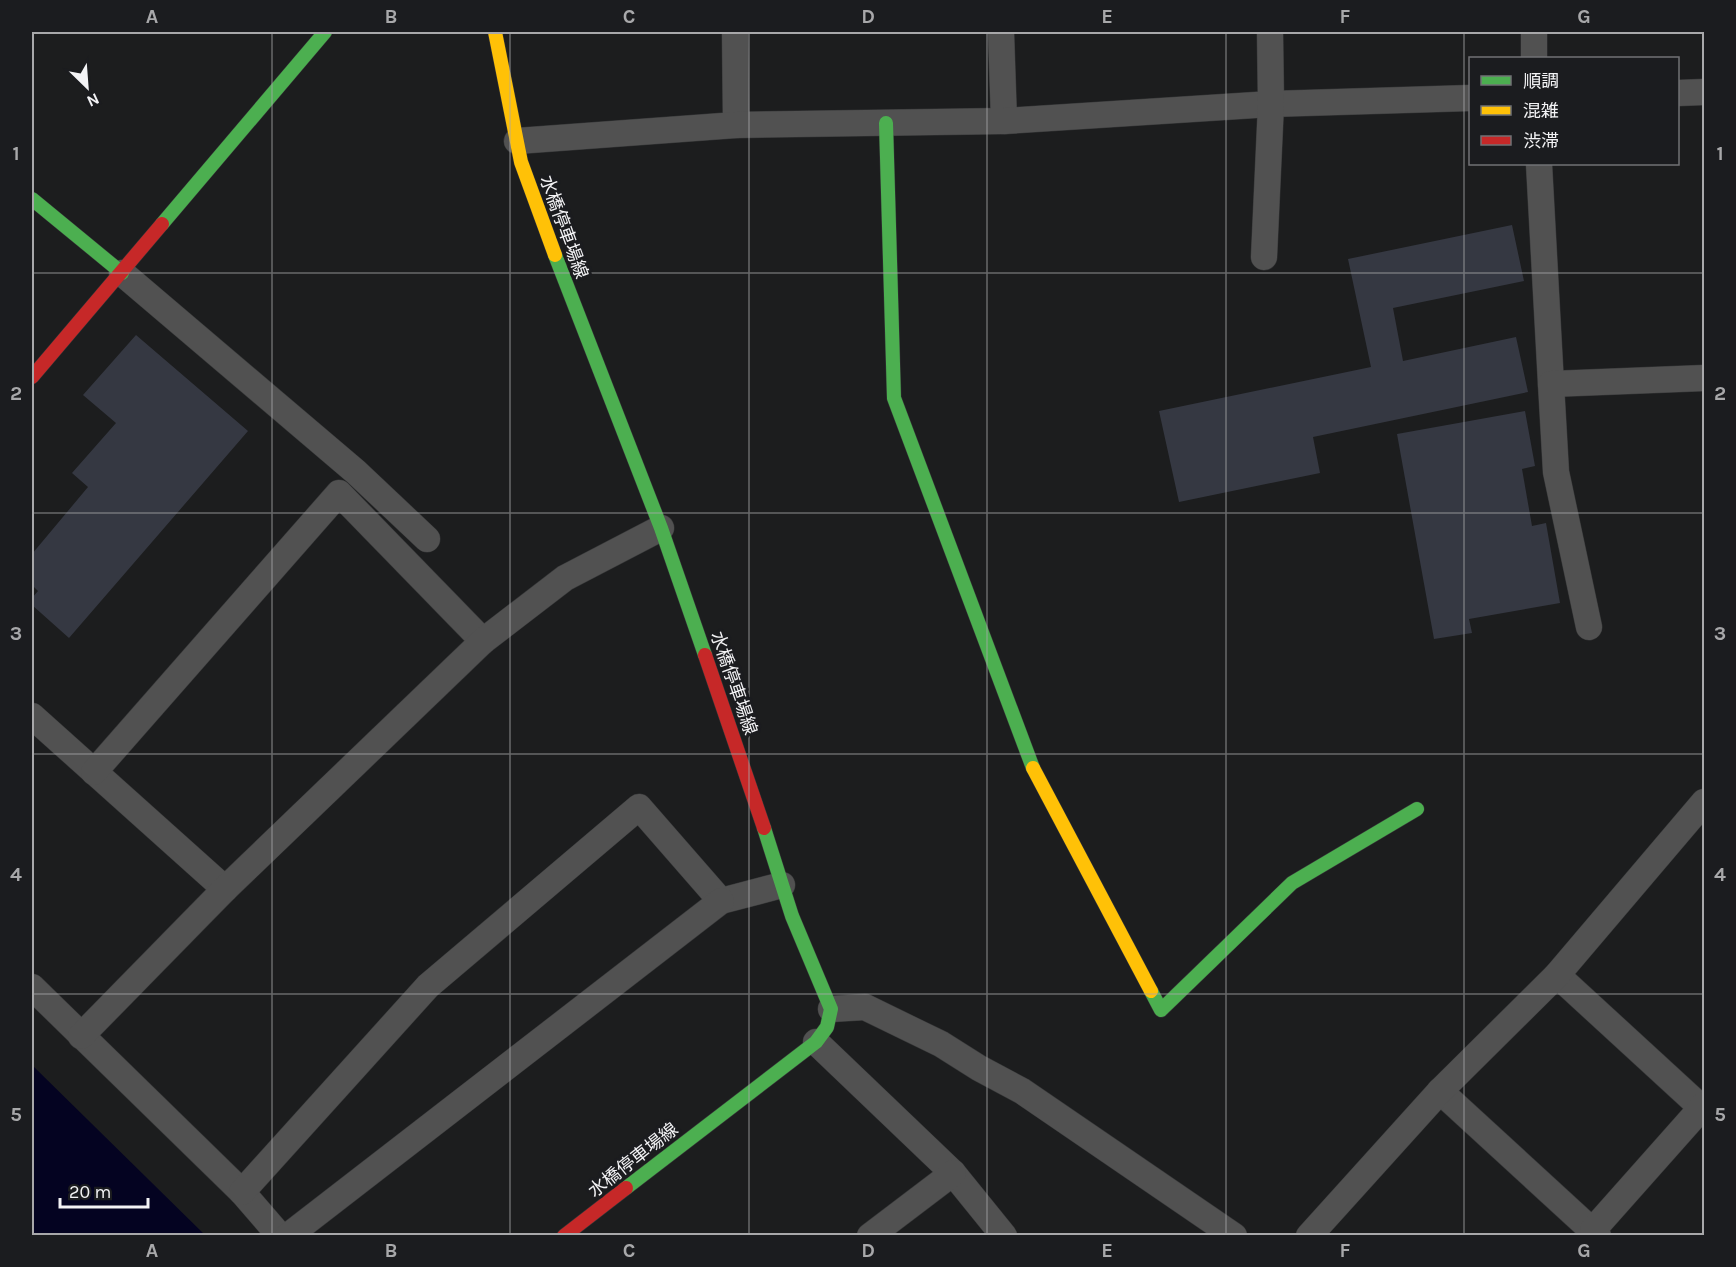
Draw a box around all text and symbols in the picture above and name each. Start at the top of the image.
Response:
text: A [146,5,159,28]
text: B [385,5,397,28]
text: C [623,5,635,28]
text: D [861,5,875,28]
text: E [1101,5,1113,28]
text: F [1340,5,1351,28]
text: G [1577,5,1591,28]
north arrow [57,57,117,117]
legend [1469,57,1679,165]
text: 順調 [1523,70,1559,92]
text: N [84,89,102,111]
text: 混雑 [1523,100,1559,122]
text: 渋滞 [1523,130,1559,152]
text: 1 [12,142,20,165]
text: 1 [1716,142,1724,165]
street label: 水橋停車場線 [535,172,593,282]
text: 2 [10,382,22,405]
text: 2 [1714,382,1726,405]
text: 3 [10,622,22,645]
text: 3 [1714,622,1726,645]
street label: 水橋停車場線 [706,628,762,738]
text: 4 [10,863,22,886]
text: 4 [1714,863,1726,886]
text: 5 [10,1103,22,1126]
text: 5 [1714,1103,1726,1126]
street label: 水橋停車場線 [584,1118,682,1202]
scale bar [60,1171,148,1209]
text: 20 m [69,1181,111,1203]
text: A [146,1239,159,1262]
text: B [385,1239,397,1262]
text: C [623,1239,635,1262]
text: D [861,1239,875,1262]
text: E [1101,1239,1113,1262]
text: F [1340,1239,1351,1262]
text: G [1577,1239,1591,1262]

